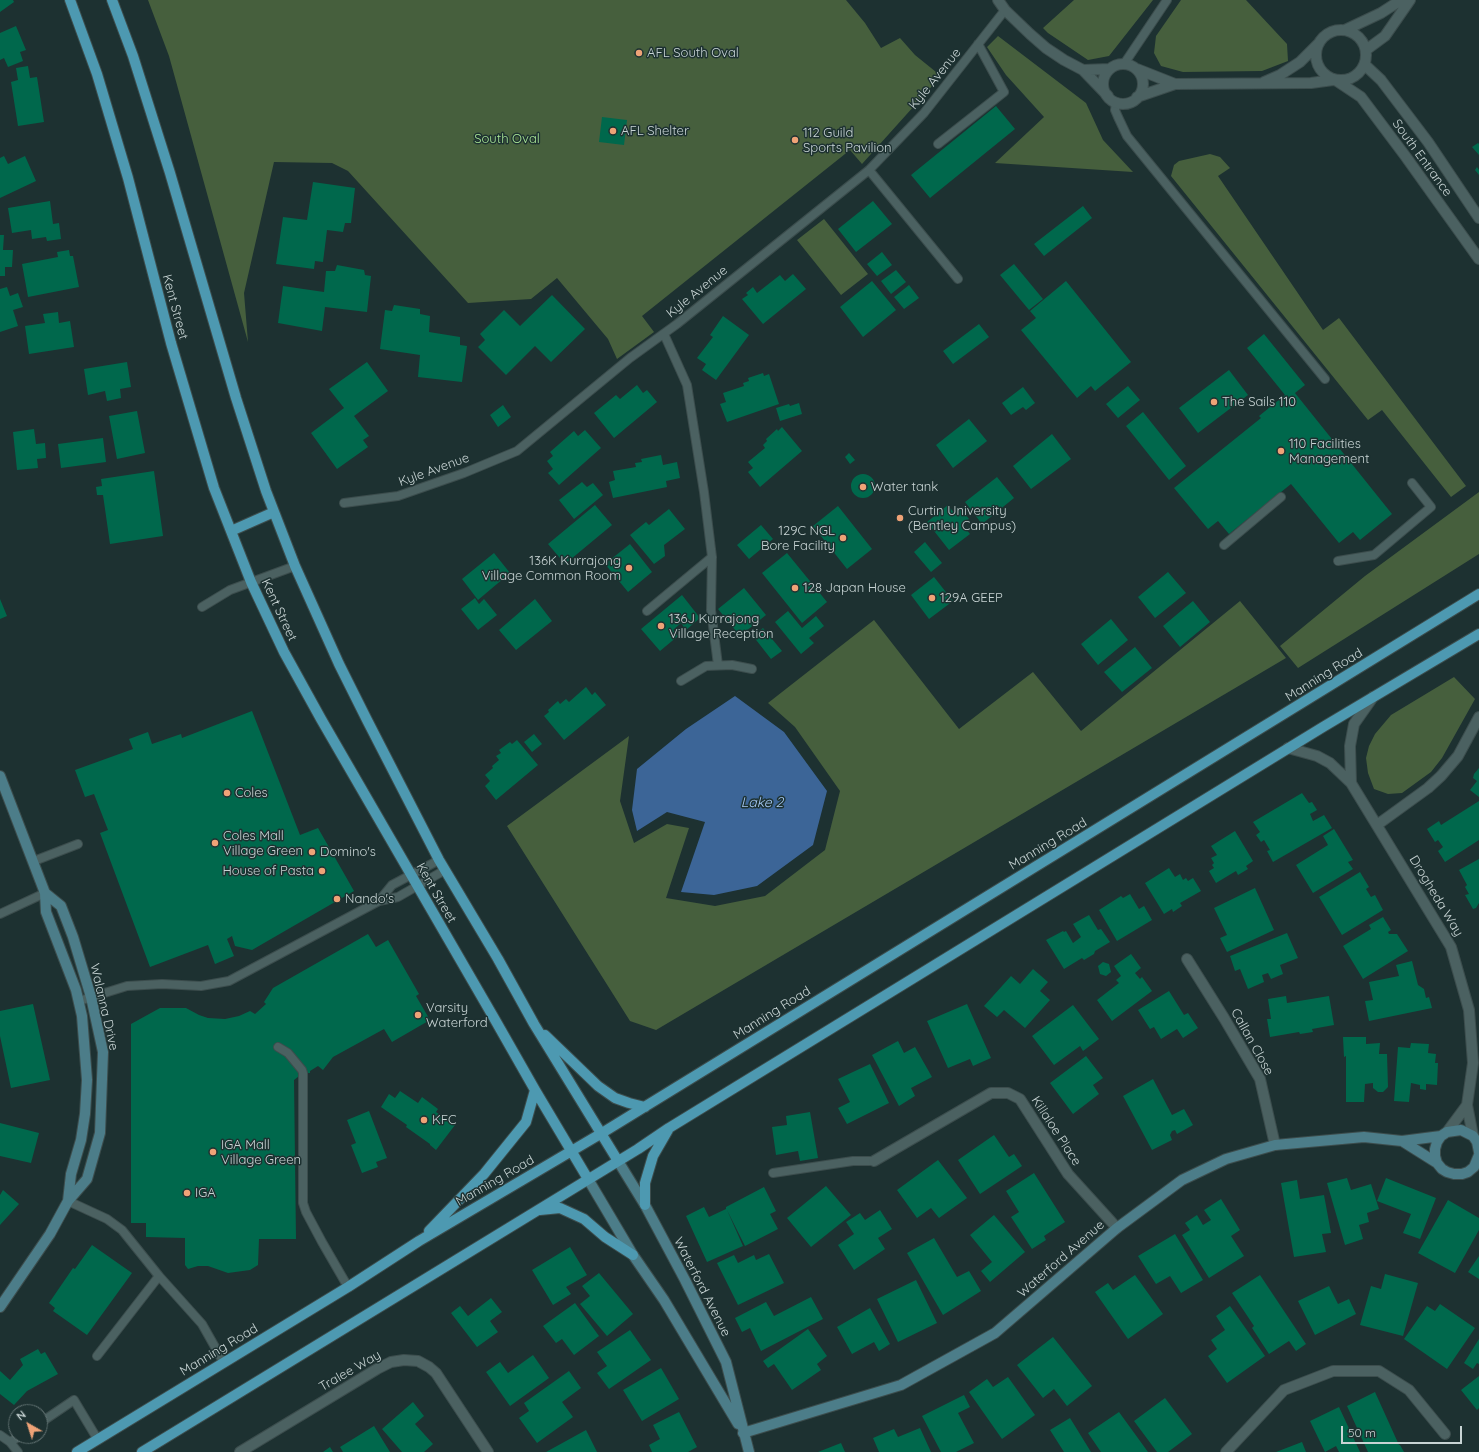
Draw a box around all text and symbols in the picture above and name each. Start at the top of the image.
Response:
place label: AFL South Oval [647,45,739,61]
street label: Kyle Avenue [906,45,964,113]
marker: AFL South Oval [634,48,644,58]
street label: South Entrance [1389,116,1455,200]
place label: AFL Shelter [621,123,689,139]
place label: 112 Guild Sports Pavilion [803,125,892,156]
marker: AFL Shelter [608,126,618,136]
park label: South Oval [474,131,540,147]
marker: 112 Guild Sports Pavilion [790,135,800,145]
street label: Kyle Avenue [663,263,731,321]
street label: Kent Street [159,273,191,341]
place label: The Sails 110 [1222,394,1296,410]
marker: The Sails 110 [1209,397,1219,407]
place label: 110 Facilities Management [1289,436,1369,467]
marker: 110 Facilities Management [1276,446,1286,456]
street label: Kyle Avenue [397,450,471,490]
place label: Water tank [871,479,938,495]
marker: Water tank [858,482,868,492]
place label: Curtin University (Bentley Campus) [908,503,1016,534]
marker: Curtin University (Bentley Campus) [895,513,905,523]
place label: 129C NGL Bore Facility [761,523,835,554]
marker: 129C NGL Bore Facility [838,533,848,543]
place label: 136K Kurrajong Village Common Room [482,553,621,584]
marker: 136K Kurrajong Village Common Room [624,563,634,573]
street label: Kent Street [258,576,300,644]
place label: 128 Japan House [803,580,906,596]
marker: 128 Japan House [790,583,800,593]
place label: 129A GEEP [940,590,1003,606]
marker: 129A GEEP [927,593,937,603]
place label: 136J Kurrajong Village Reception [669,611,774,642]
marker: 136J Kurrajong Village Reception [656,621,666,631]
street label: Manning Road [1283,645,1365,705]
place label: Coles [235,785,268,801]
marker: Coles [222,788,232,798]
water label: Lake 2 [741,795,783,811]
street label: Manning Road [1006,815,1090,873]
place label: Coles Mall Village Green [223,828,303,859]
marker: Coles Mall Village Green [210,838,220,848]
place label: Domino's [320,844,376,860]
marker: Domino's [307,847,317,857]
street label: Drogheda Way [1406,853,1466,939]
street label: Kent Street [413,860,459,926]
place label: House of Pasta [222,863,314,879]
marker: House of Pasta [317,866,327,876]
place label: Nando's [345,891,394,907]
marker: Nando's [332,894,342,904]
street label: Walanna Drive [86,962,122,1052]
street label: Manning Road [731,983,813,1043]
place label: Varsity Waterford [426,1000,488,1031]
street label: Callan Close [1227,1006,1277,1078]
marker: Varsity Waterford [413,1010,423,1020]
street label: Killaloe Place [1028,1093,1084,1169]
place label: KFC [432,1112,457,1128]
marker: KFC [419,1115,429,1125]
place label: IGA Mall Village Green [221,1137,301,1168]
marker: IGA Mall Village Green [208,1147,218,1157]
street label: Manning Road [453,1152,537,1210]
place label: IGA [195,1185,216,1201]
marker: IGA [182,1188,192,1198]
street label: Waterford Avenue [1015,1217,1107,1301]
street label: Waterford Avenue [670,1235,734,1339]
street label: Manning Road [177,1321,261,1379]
street label: Tralee Way [316,1347,384,1395]
north arrow [8,1404,48,1444]
text: N [14,1407,29,1423]
scale bar [1343,1418,1464,1444]
text: 50 m [1348,1425,1376,1440]

